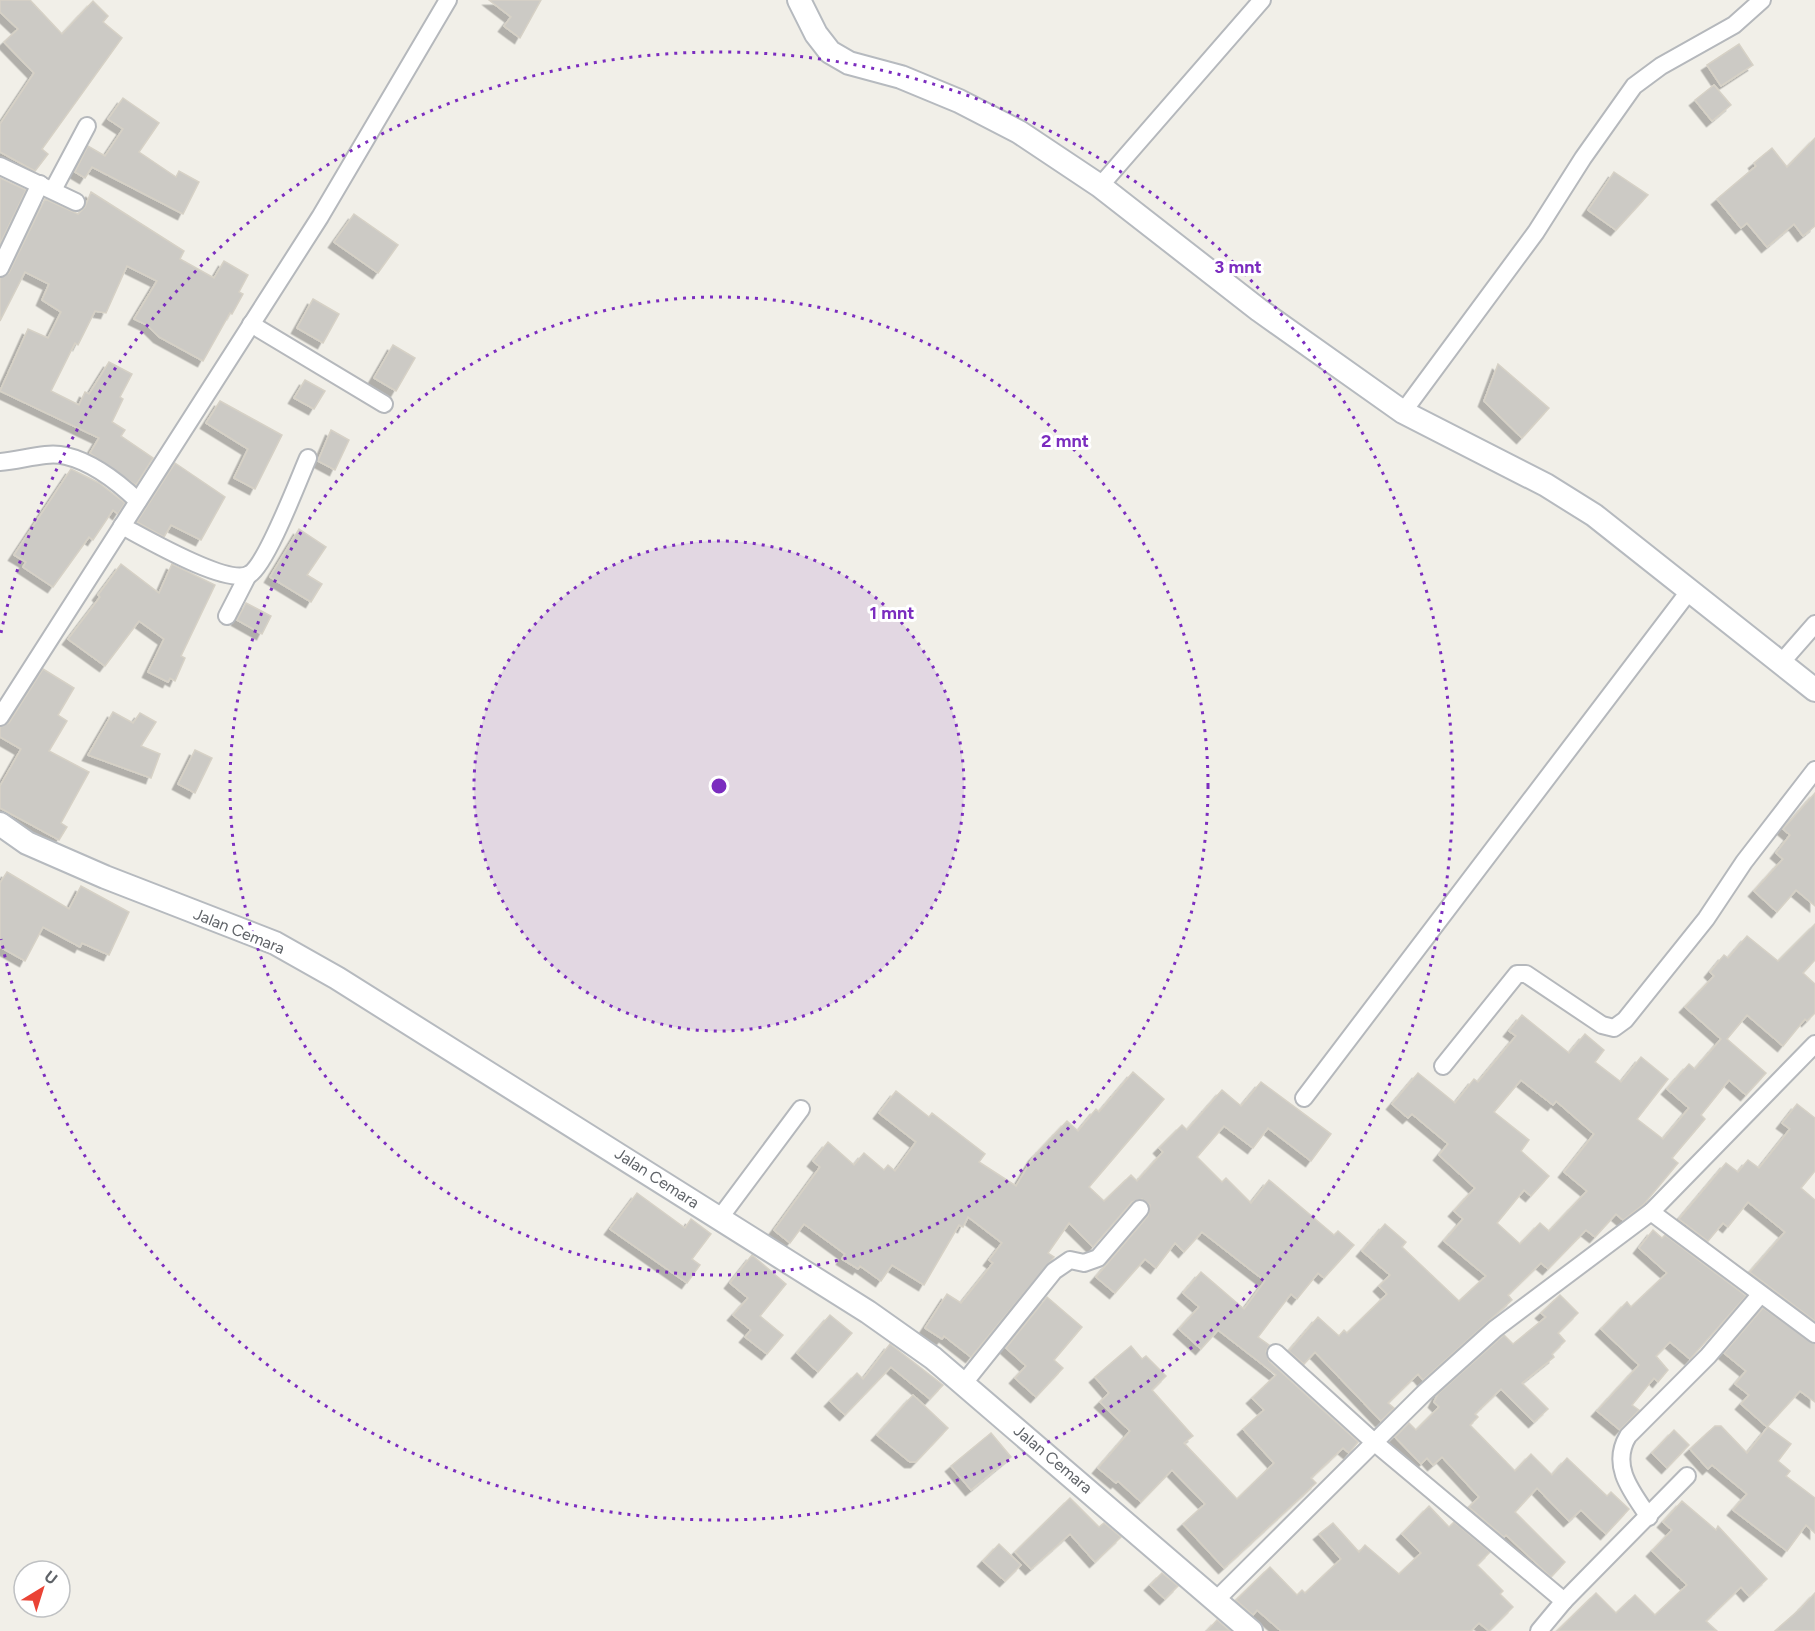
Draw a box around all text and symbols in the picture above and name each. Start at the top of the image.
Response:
text: 3 mnt [1214,256,1262,278]
text: 2 mnt [1041,430,1089,452]
text: 1 mnt [869,602,915,624]
centre of rings [709,776,729,796]
street label: Jalan Cemara [191,904,287,958]
street label: Jalan Cemara [611,1144,703,1212]
street label: Jalan Cemara [1010,1421,1096,1497]
north arrow [12,1559,72,1619]
text: U [41,1567,61,1589]

